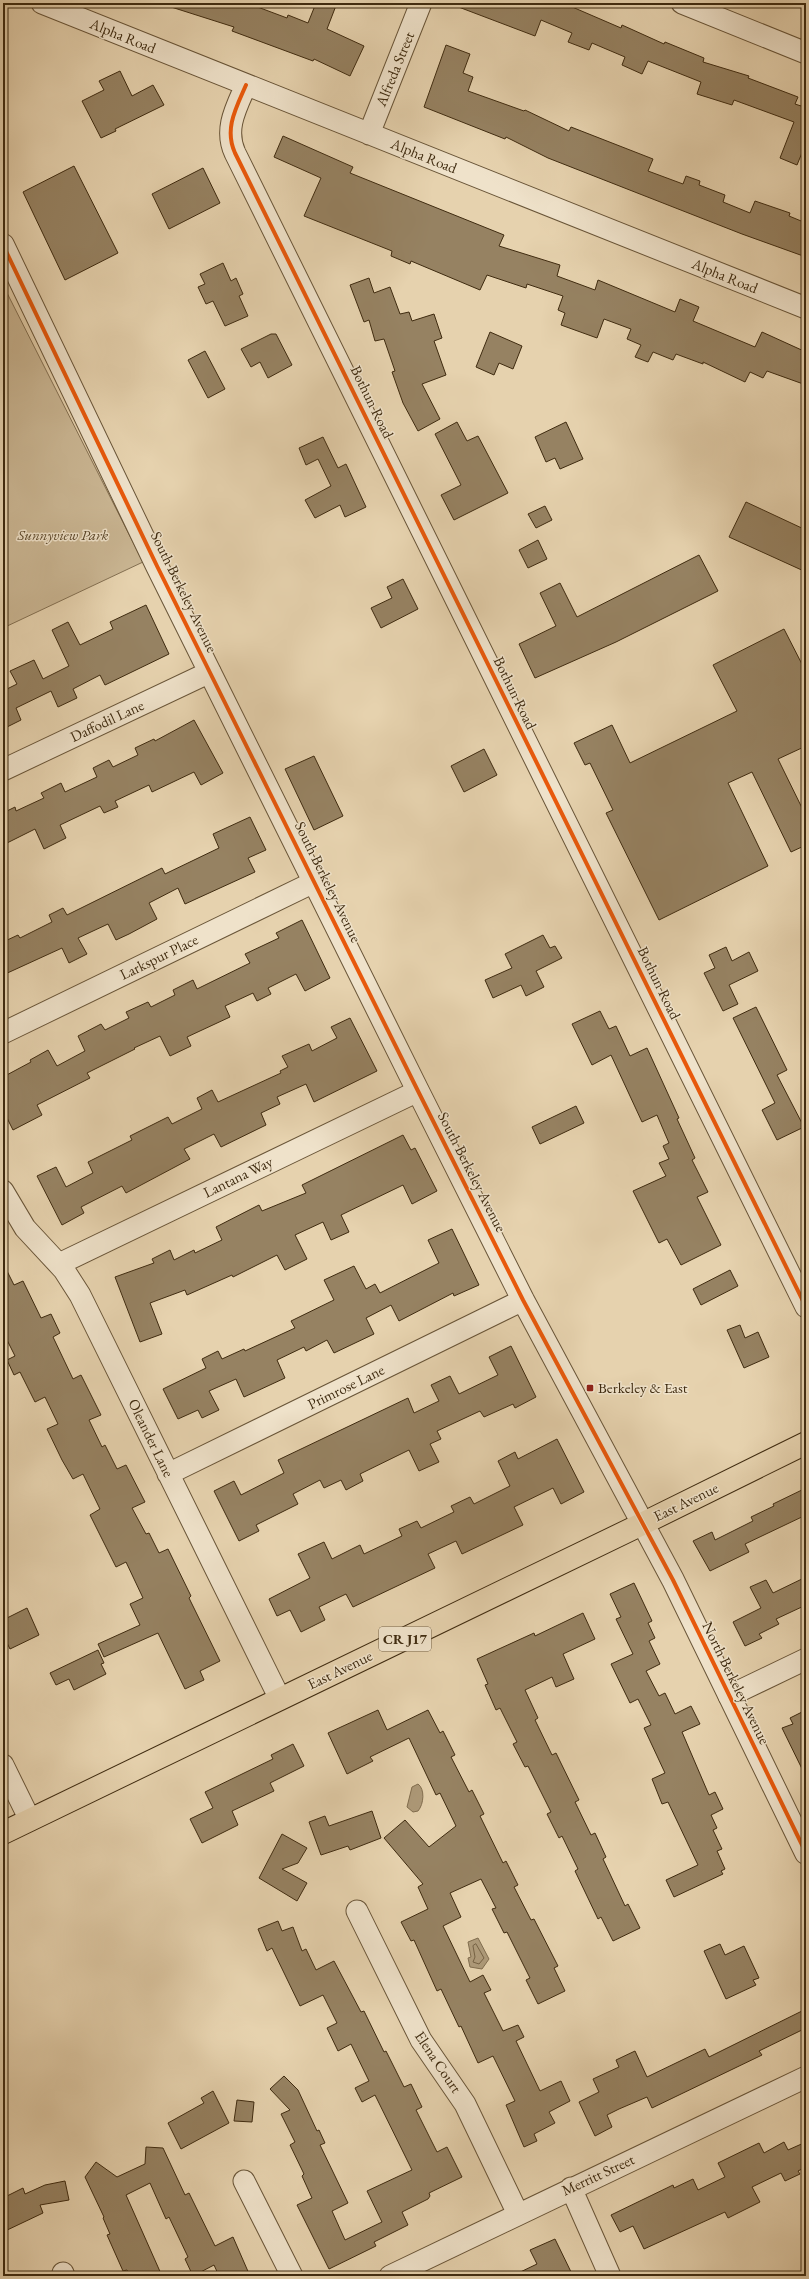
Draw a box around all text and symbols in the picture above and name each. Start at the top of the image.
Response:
street label: Alpha Road [86,13,159,58]
street label: Alfreda Street [371,28,418,110]
street label: Alpha Road [387,133,460,178]
street label: Alpha Road [688,253,761,298]
street label: Bothun Road [347,362,398,442]
park label: Sunnyview Park [17,525,109,544]
street label: South Berkeley Avenue [147,528,222,656]
street label: Bothun Road [490,653,541,733]
street label: Daffodil Lane [67,695,147,746]
street label: South Berkeley Avenue [291,818,366,946]
street label: Larkspur Place [116,929,201,984]
street label: Bothun Road [634,943,685,1023]
street label: South Berkeley Avenue [434,1108,511,1235]
street label: Lantana Way [200,1151,276,1202]
street label: Primrose Lane [304,1360,388,1413]
place label: Berkeley & East [598,1378,688,1397]
marker: Berkeley & East [585,1383,595,1393]
street label: Oleander Lane [124,1396,179,1480]
street label: East Avenue [650,1478,721,1525]
street label: North Berkeley Avenue [698,1618,775,1747]
road number: CR J17 [379,1627,431,1651]
street label: East Avenue [304,1646,375,1693]
street label: Elena Court [411,2027,466,2097]
street label: Merritt Street [558,2149,637,2200]

